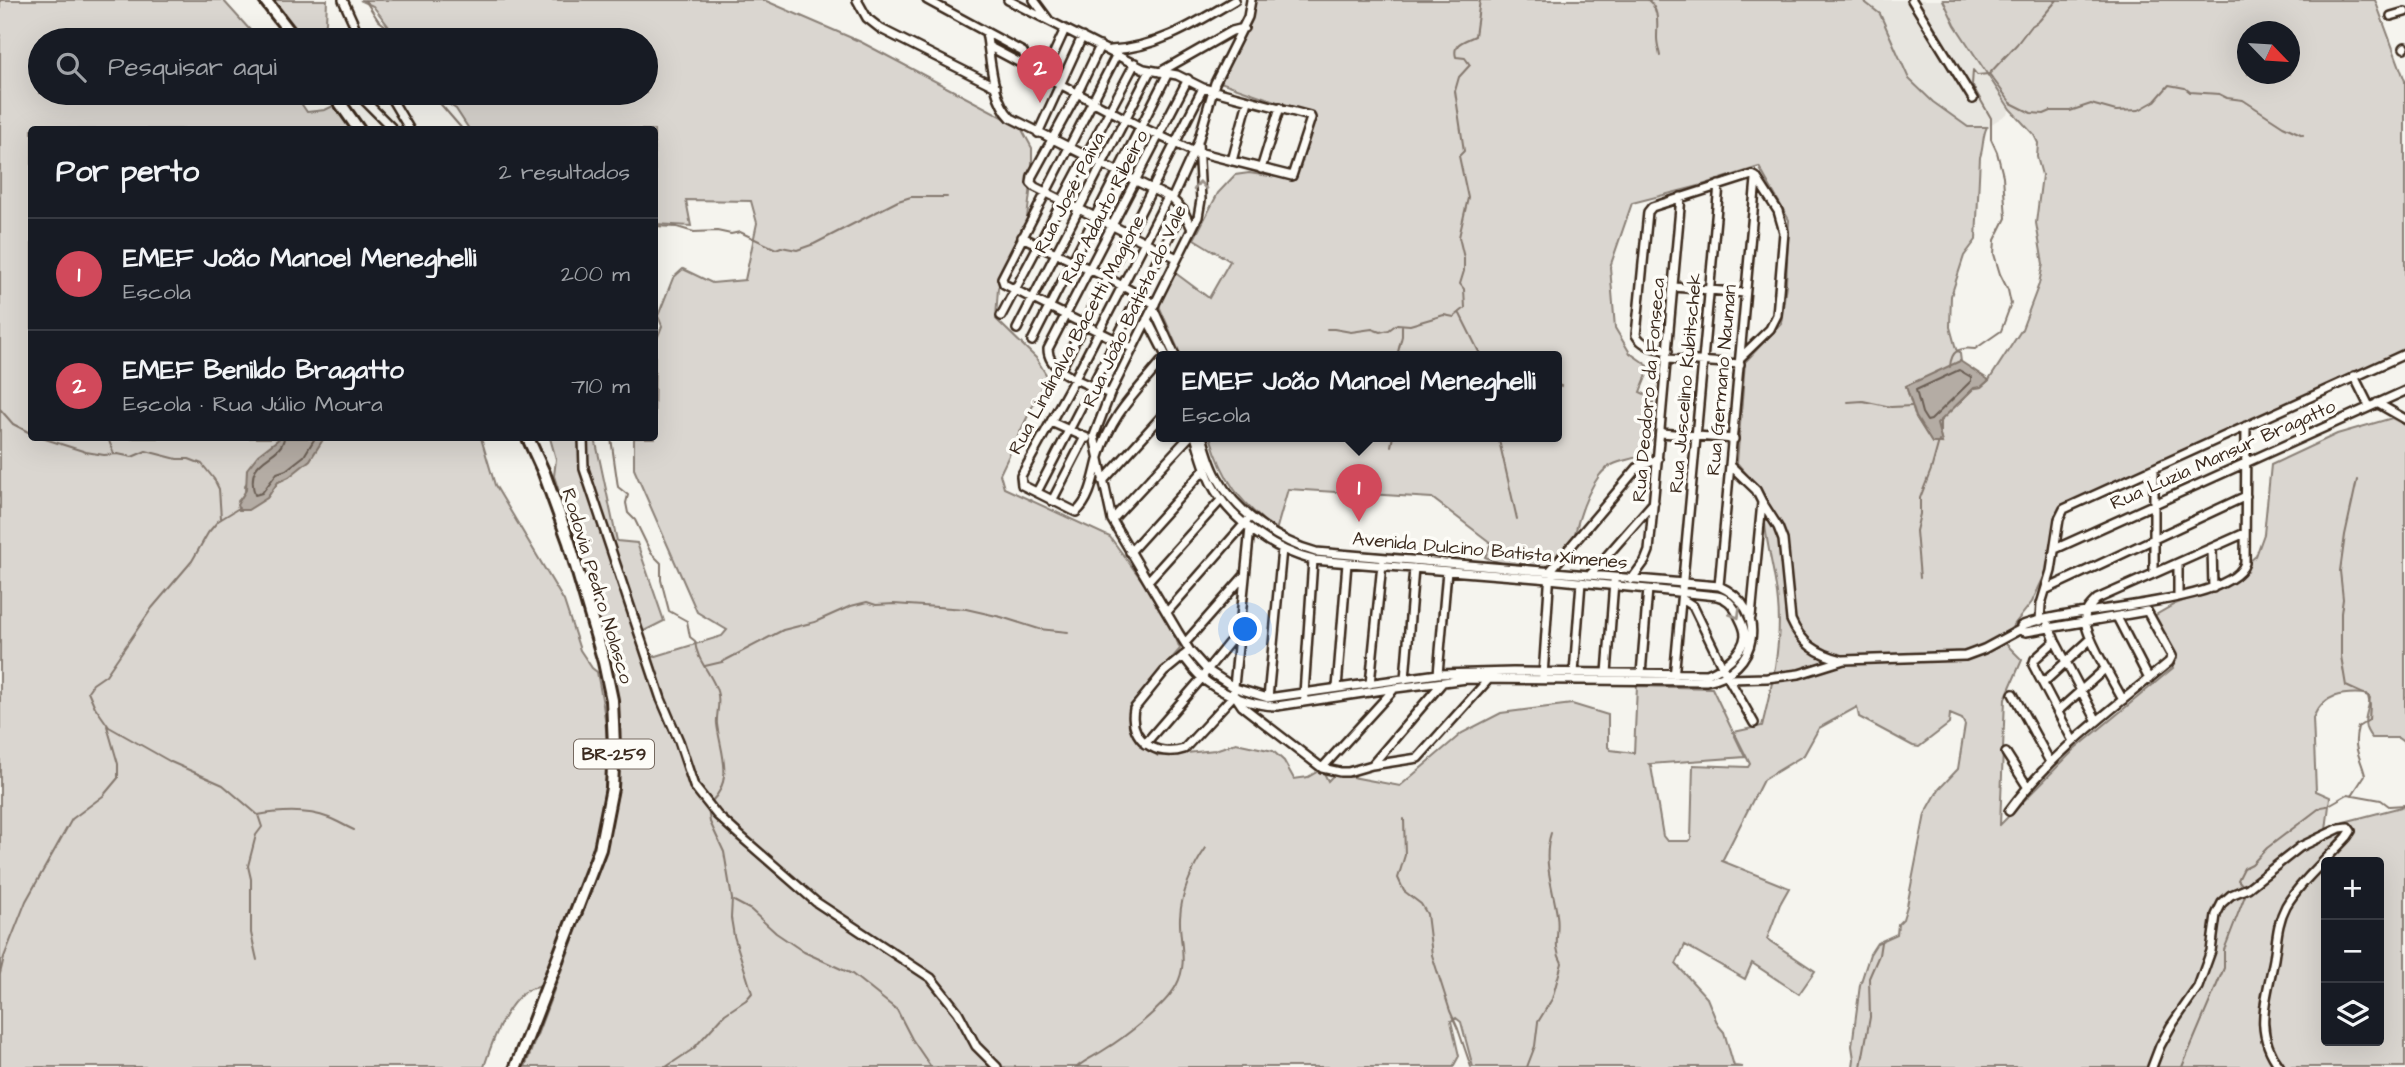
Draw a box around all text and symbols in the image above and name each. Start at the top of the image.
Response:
north arrow [2237,21,2300,84]
search box [28,28,658,105]
pin: 2 [1017,45,1063,103]
icon: search [52,48,90,86]
text: Pesquisar aqui [108,49,277,85]
street label: Rua Adauto Ribeiro [1055,125,1156,288]
street label: Rua José Paiva [1028,127,1112,258]
text: Por perto [56,151,199,193]
text: 2 resultados [498,156,630,188]
one-way arrow [1193,181,1208,192]
street label: Rua João Batista do Vale [1076,200,1194,412]
street label: Rua Lindinalva Bacetti Magione [1002,210,1153,460]
text: EMEF João Manoel Meneghelli [123,240,476,276]
text: 1 [78,258,80,290]
text: 200 m [561,258,630,290]
street label: Rua Juscelino Kubitschek [1663,271,1709,494]
text: Escola [123,276,191,308]
street label: Rua Deodoro da Fonseca [1626,277,1672,503]
street label: Rua Germano Nauman [1700,283,1744,477]
popup [1156,351,1562,442]
text: EMEF Benildo Bragatto [123,352,404,388]
text: EMEF João Manoel Meneghelli [1182,363,1536,399]
text: 2 [72,370,86,402]
text: 710 m [571,370,630,402]
text: Escola · Rua Júlio Moura [123,388,383,420]
street label: Rua Luzia Mansur Bragatto [2106,393,2341,518]
text: Escola [1182,399,1250,431]
pin: 1 [1336,464,1382,522]
street label: Rodovia Pedro Nolasco [554,485,640,687]
street label: Avenida Dulcino Batista Ximenes [1351,526,1629,576]
one-way arrow [1728,606,1741,619]
your location [1228,612,1262,646]
road number: BR-259 [574,740,654,768]
map controls [2321,857,2384,1046]
button: + [2321,857,2384,920]
button: − [2321,920,2384,983]
button: layers [2321,983,2384,1046]

